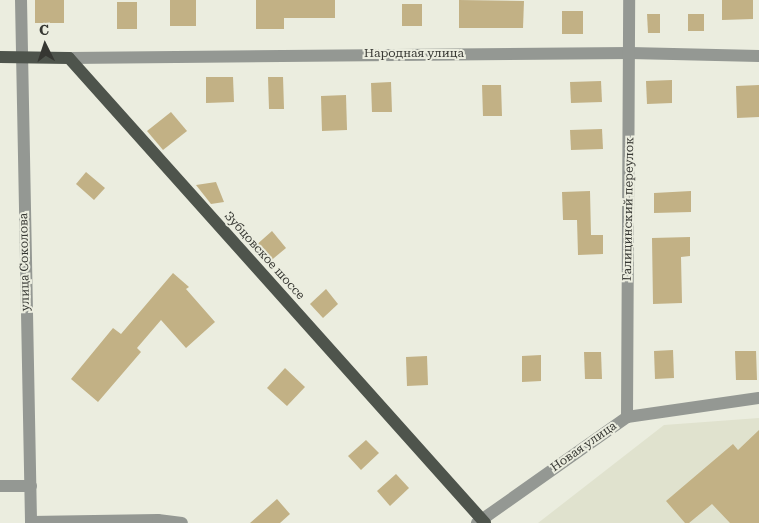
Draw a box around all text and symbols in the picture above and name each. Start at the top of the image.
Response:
north arrow [20,20,70,70]
text: С [39,22,49,38]
street label: Народная улица [364,47,464,61]
street label: Галицинский переулок [621,137,637,281]
street label: Зубцовское шоссе [221,209,307,303]
street label: улица Соколова [17,213,33,311]
street label: Новая улица [548,419,620,475]

